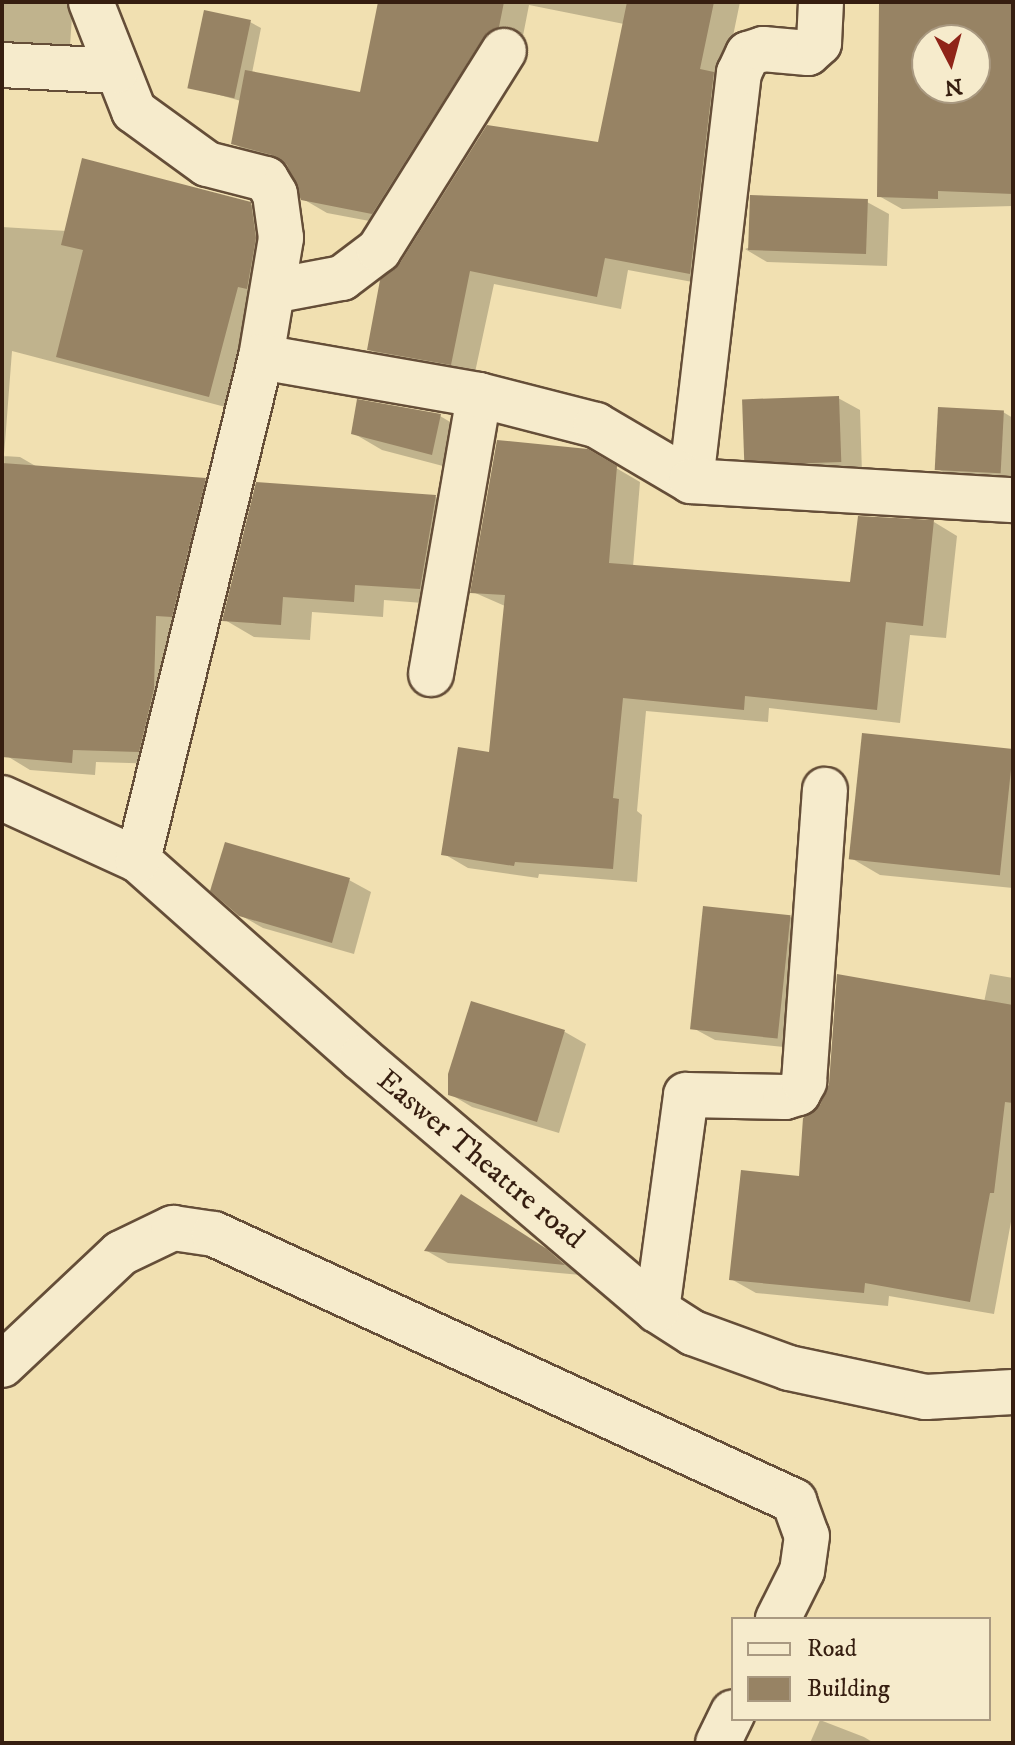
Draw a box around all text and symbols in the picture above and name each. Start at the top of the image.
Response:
north arrow [911,24,991,104]
text: N [943,72,964,101]
street label: Easwer Theattre road [369,1063,591,1257]
legend [731,1617,991,1721]
text: Road [807,1634,857,1664]
text: Building [807,1674,890,1704]

